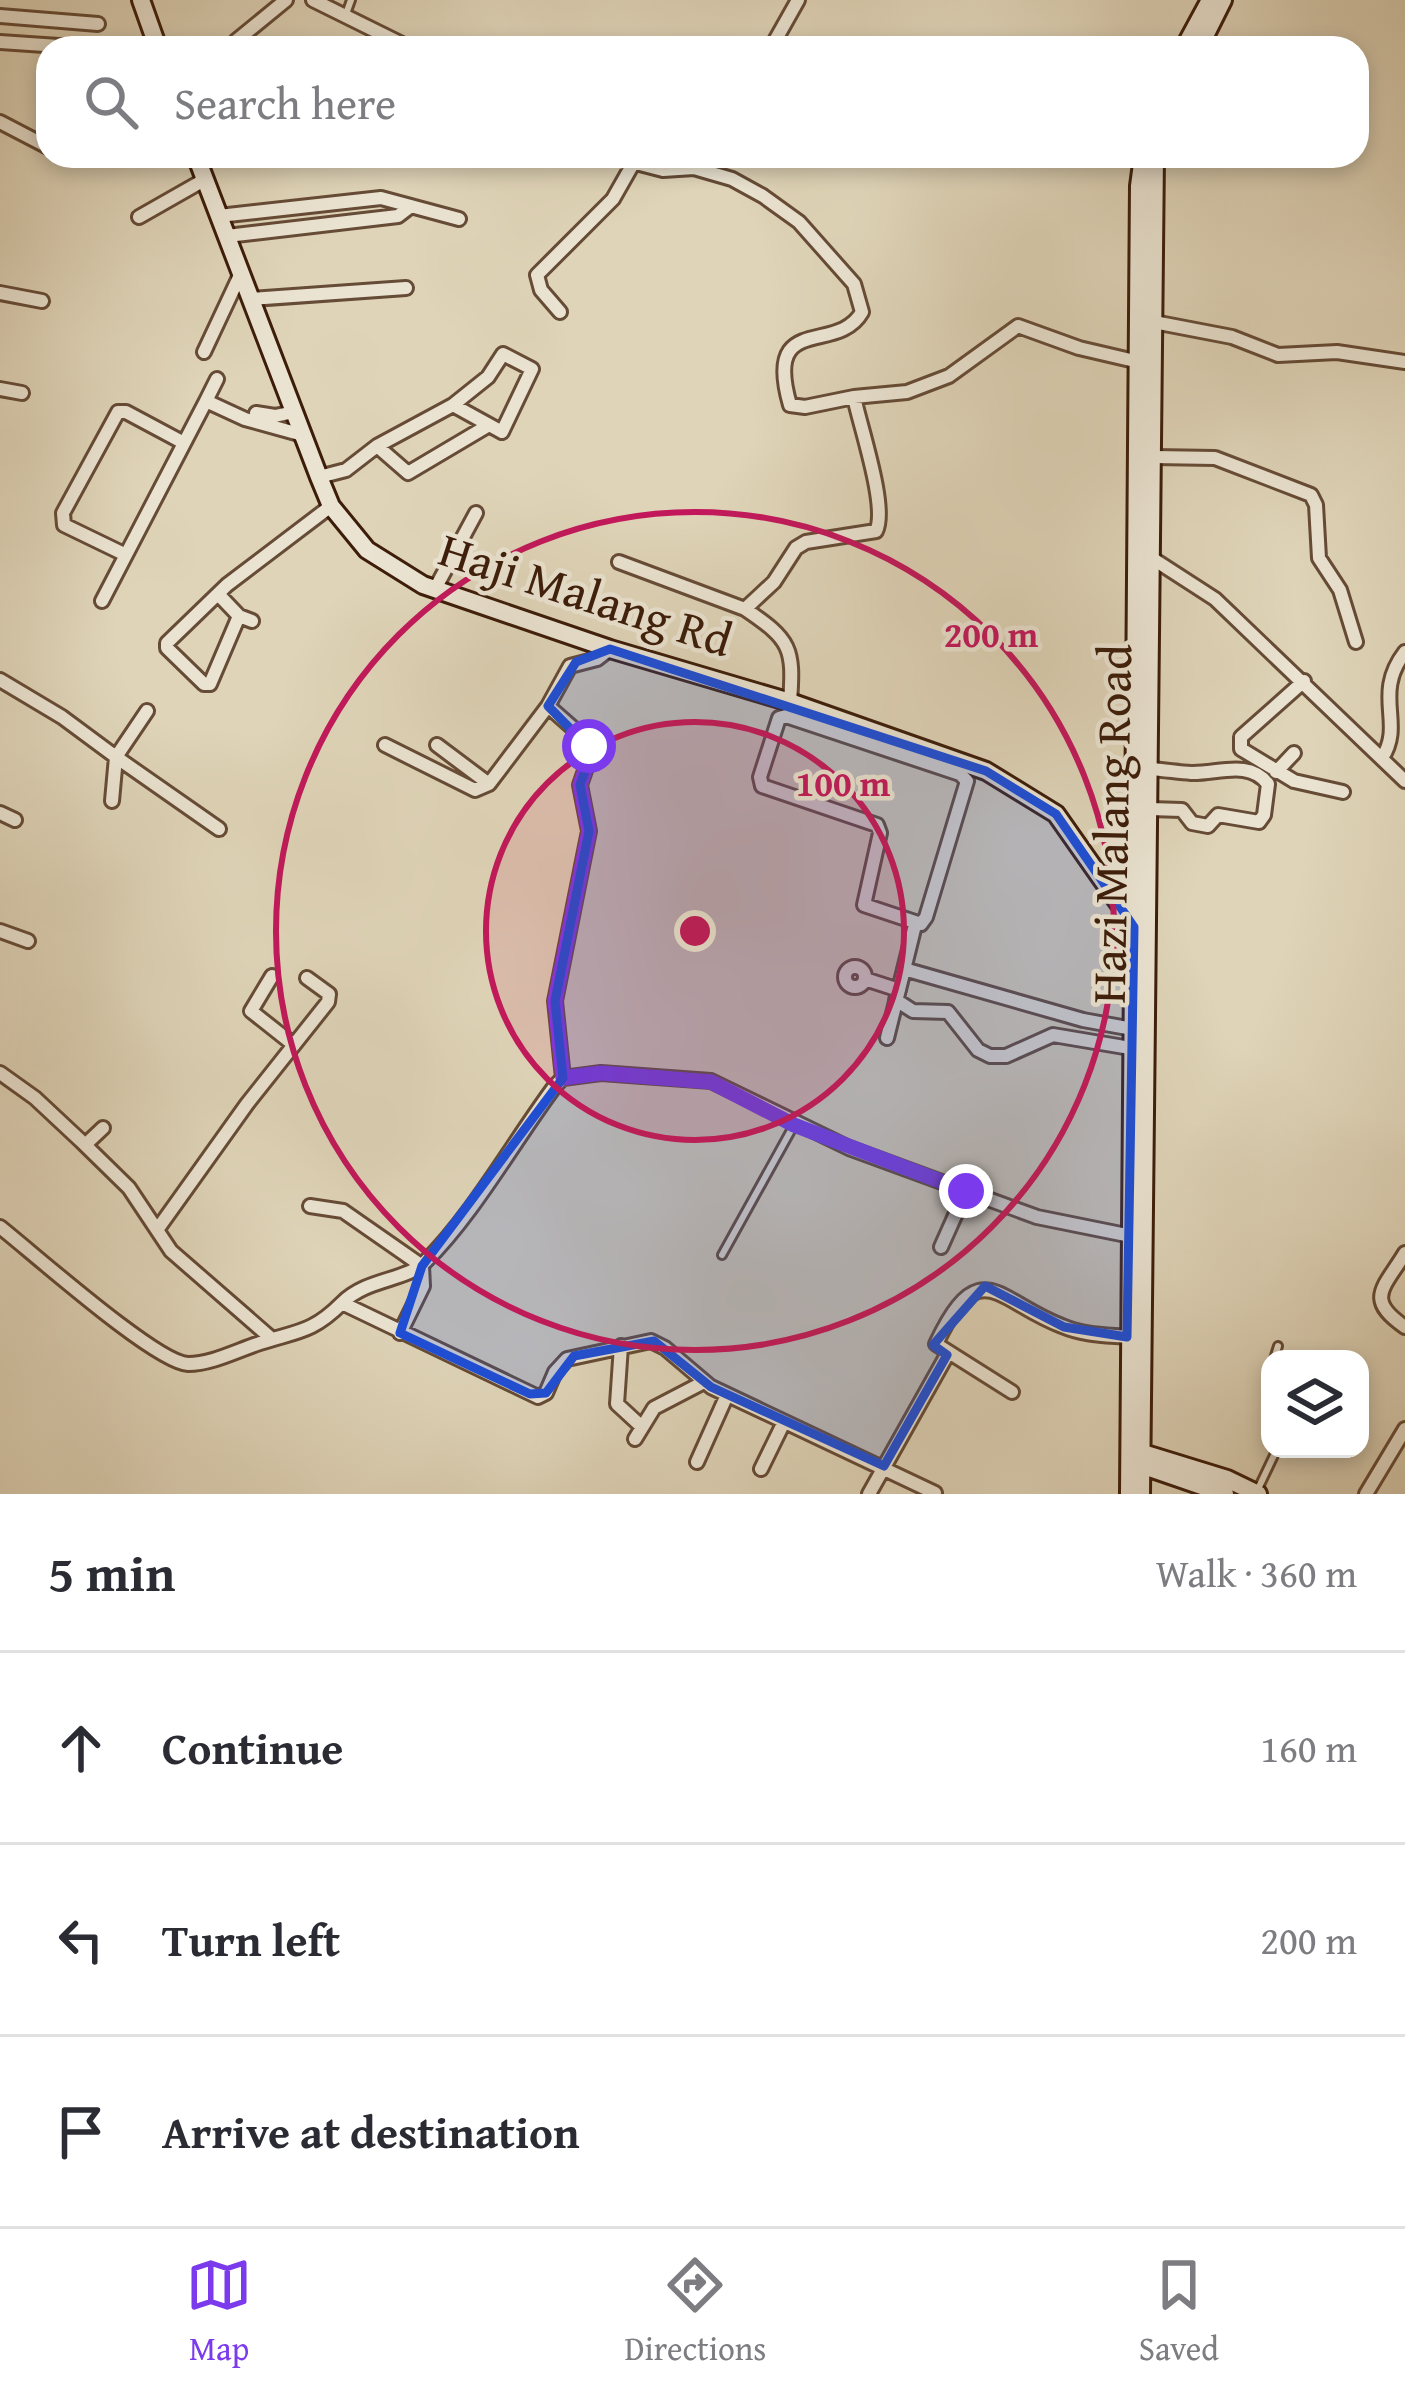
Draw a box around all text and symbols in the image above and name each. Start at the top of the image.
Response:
search box [36,36,1369,168]
icon: search [78,69,144,135]
text: Search here [174,70,396,135]
street label: Haji Malang Rd [430,513,742,674]
text: 200 m [944,607,1039,660]
street label: Hazi Malang Road [1072,643,1149,1004]
route start [562,719,616,773]
text: 100 m [796,756,891,809]
centre of rings [674,910,716,952]
route end [939,1164,993,1218]
map controls [1261,1350,1369,1458]
button: layers [1261,1350,1369,1458]
text: 5 min [48,1535,175,1610]
text: Walk · 360 m [1156,1544,1357,1601]
icon: ahead [48,1715,114,1781]
text: Continue [162,1715,343,1780]
text: 160 m [1260,1719,1357,1776]
icon: left [48,1907,114,1973]
text: Turn left [162,1907,340,1972]
text: 200 m [1260,1911,1357,1968]
icon: arrive [48,2099,114,2165]
text: Arrive at destination [162,2099,580,2164]
tab: Map [186,2252,252,2372]
tab: Directions [625,2252,766,2372]
tab: Saved [1139,2252,1219,2372]

